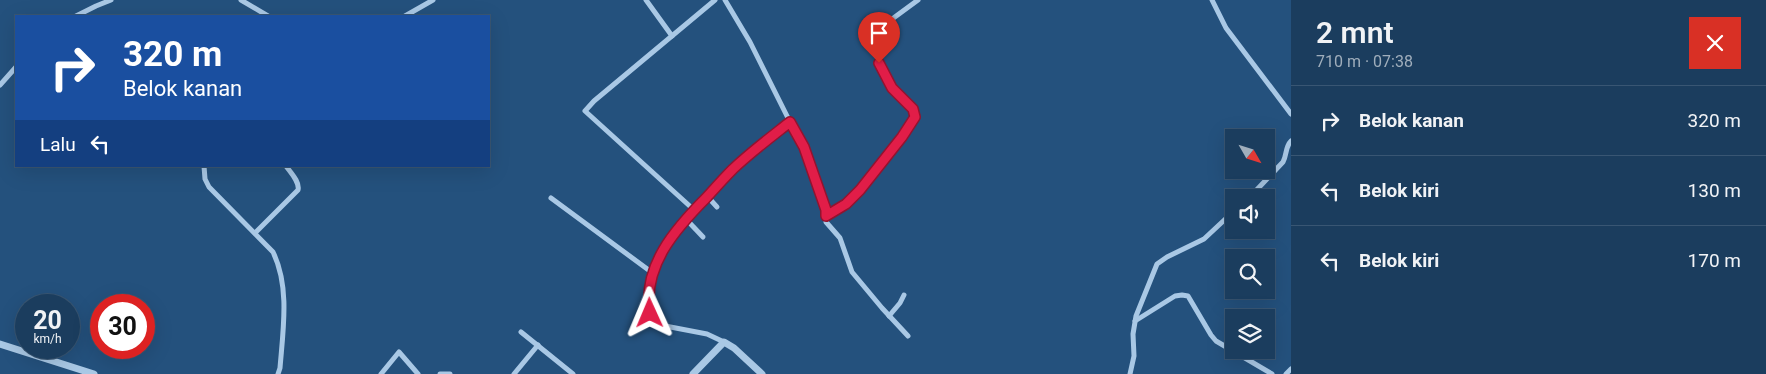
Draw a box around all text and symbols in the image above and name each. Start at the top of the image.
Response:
pin [858,12,900,63]
text: 2 mnt [1316,15,1394,50]
button: close [1689,17,1741,69]
icon: arrive [865,19,893,47]
text: 320 m [123,34,222,75]
icon: right [40,35,105,100]
text: 710 m · 07:38 [1316,52,1413,71]
text: Belok kanan [123,76,242,101]
icon: right [1316,107,1344,135]
text: Belok kanan [1359,109,1464,132]
text: 320 m [1688,109,1741,132]
north arrow [1225,129,1275,179]
map controls [1225,129,1275,359]
icon: left [86,130,114,158]
text: Lalu [40,133,76,156]
icon: left [1316,177,1344,205]
text: Belok kiri [1359,179,1439,202]
text: 130 m [1688,179,1741,202]
button: sound [1225,189,1275,239]
icon: left [1316,247,1344,275]
button: search [1225,249,1275,299]
text: Belok kiri [1359,249,1439,272]
text: 170 m [1688,249,1741,272]
position arrow [623,286,675,338]
speed limit sign: 30 [90,294,155,359]
text: 20 [33,306,62,335]
button: layers [1225,309,1275,359]
text: km/h [33,332,62,346]

